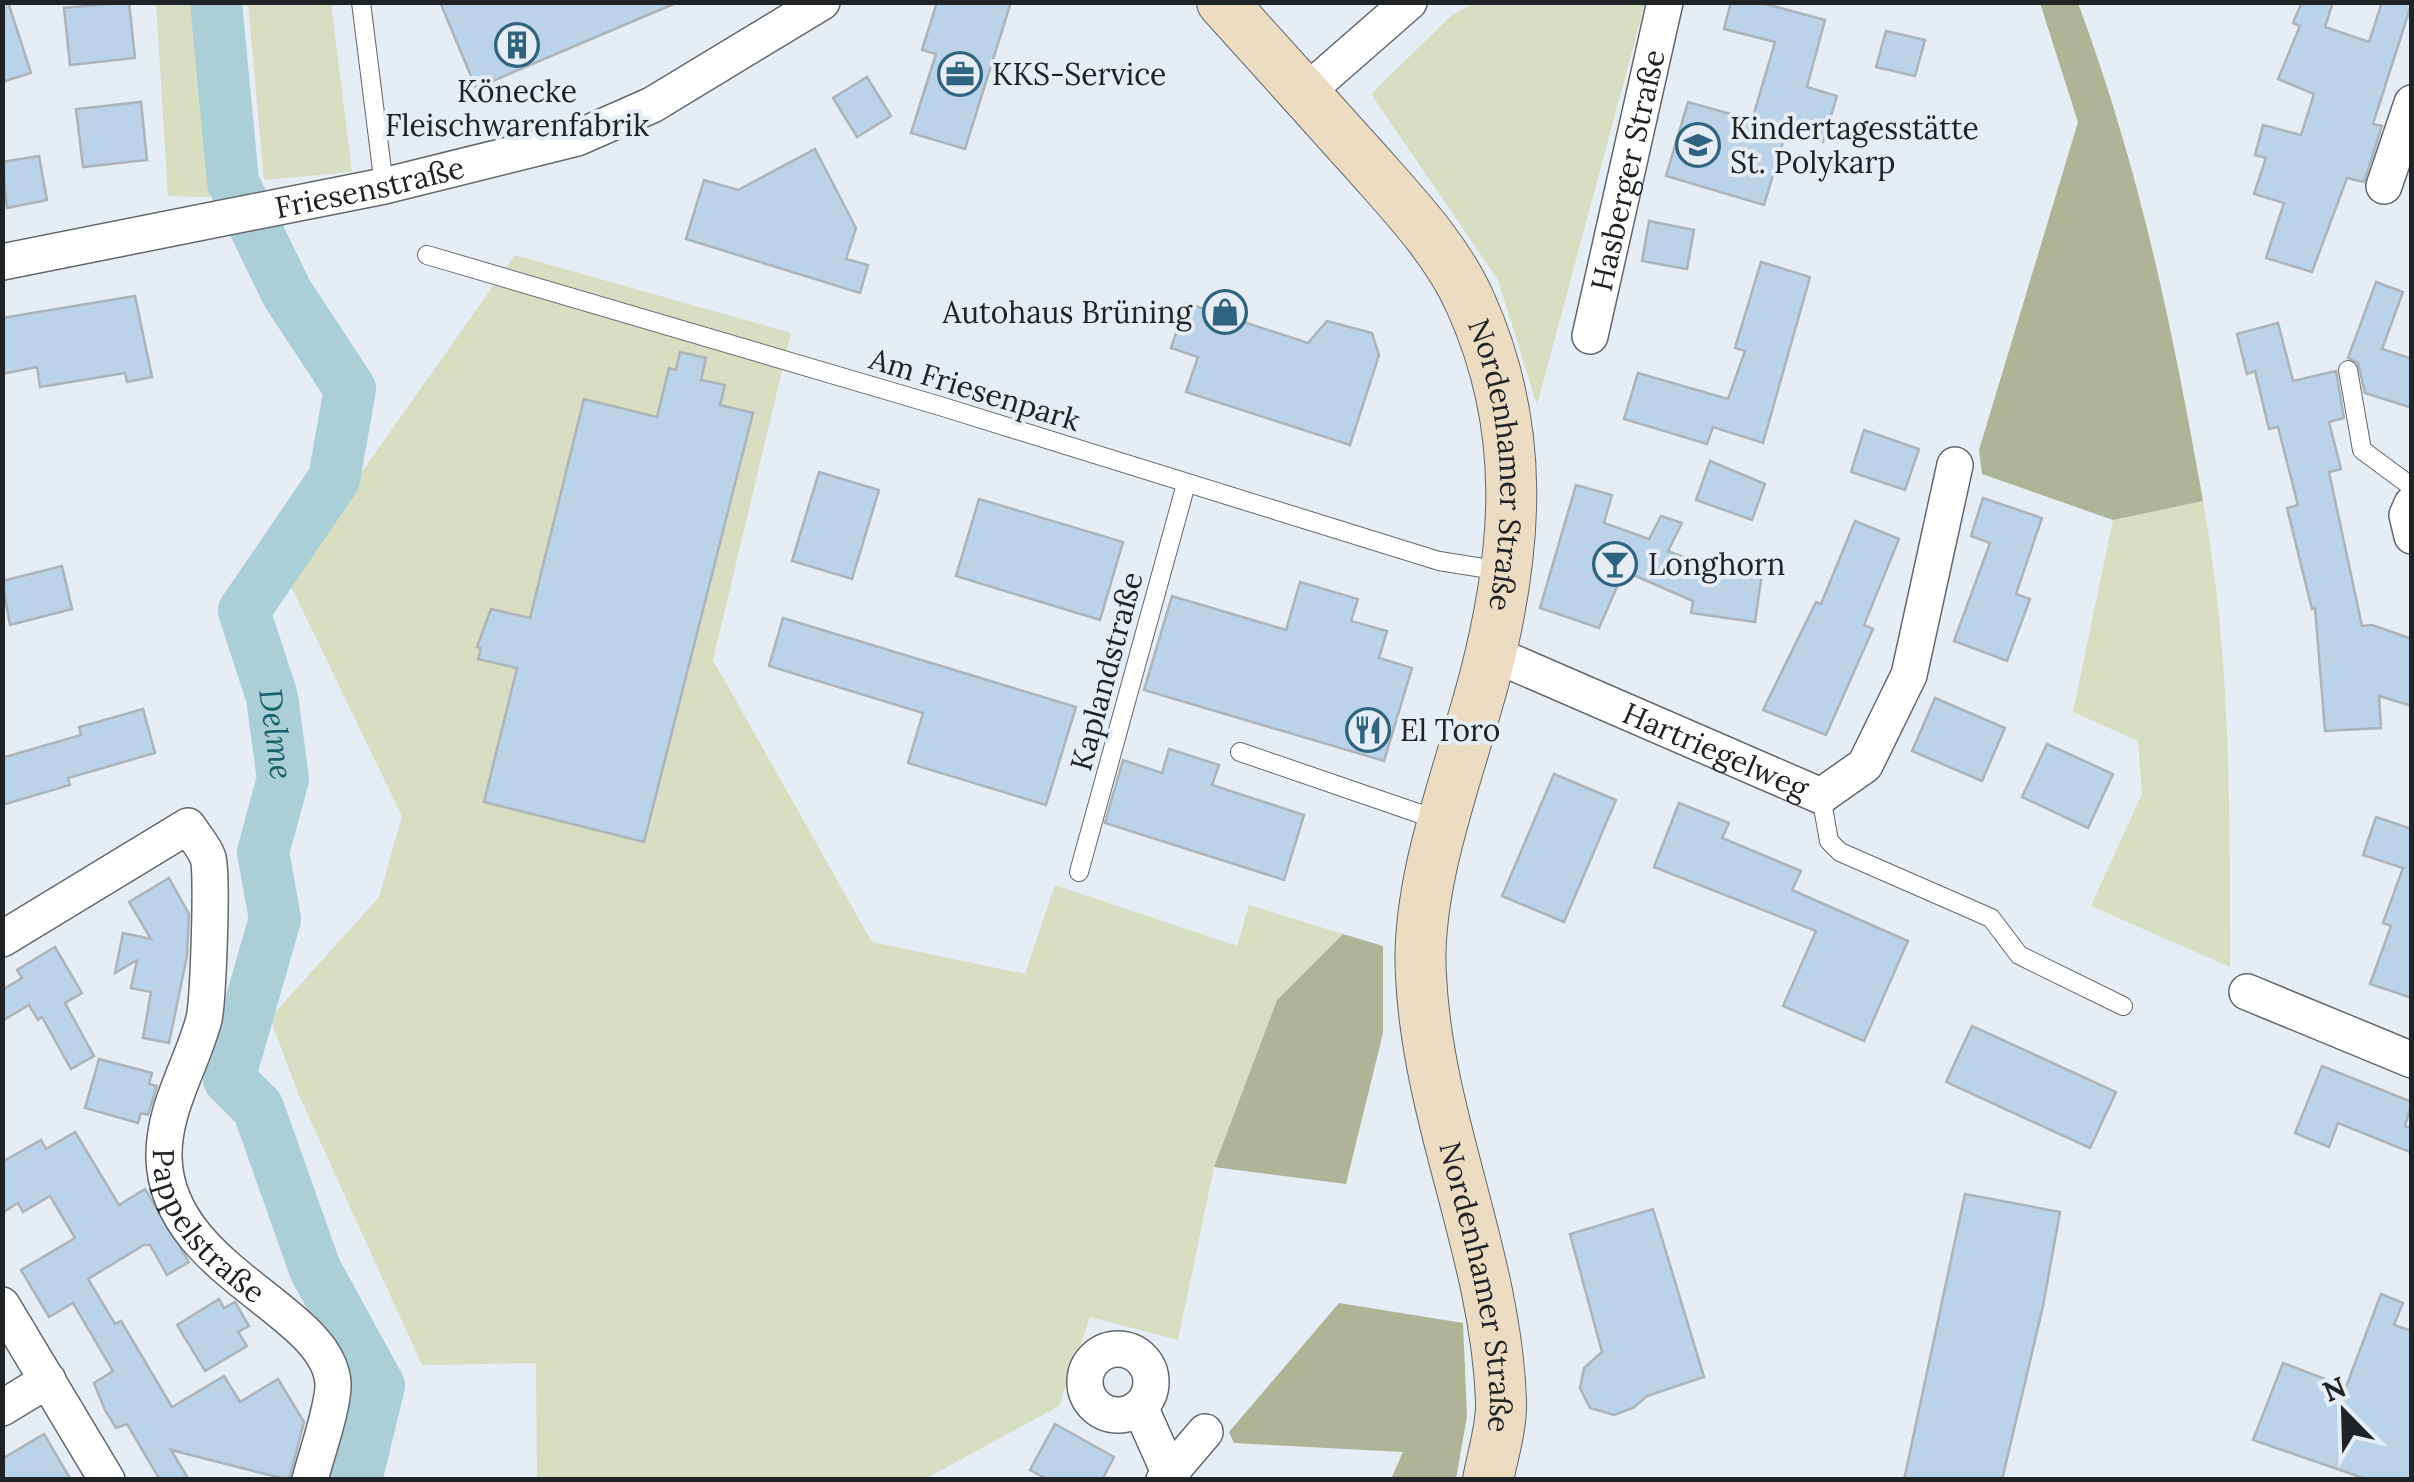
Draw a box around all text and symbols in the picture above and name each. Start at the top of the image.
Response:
building icon: Könecke Fleischwarenfabrik [494,22,540,68]
street label: Hasberger Straße [1582,46,1673,294]
office icon: KKS-Service [937,51,983,97]
place label: KKS-Service [992,55,1166,93]
place label: Könecke Fleischwarenfabrik [385,72,649,144]
place label: Kindertagesstätte St. Polykarp [1730,109,1979,182]
school or university icon: Kindertagesstätte St. Polykarp [1675,122,1721,168]
street label: Friesenstraße [272,148,468,226]
shop icon: Autohaus Brüning [1202,289,1248,335]
place label: Autohaus Brüning [941,293,1193,332]
street label: Nordenhamer Straße [1460,313,1530,614]
street label: Am Friesenpark [864,339,1085,439]
bar icon: Longhorn [1592,541,1638,587]
place label: Longhorn [1648,545,1785,584]
street label: Kaplandstraße [1061,567,1151,775]
water label: Delme [251,686,303,782]
street label: Hartriegelweg [1617,694,1816,809]
restaurant icon: El Toro [1345,707,1391,753]
place label: El Toro [1400,711,1500,749]
street label: Nordenhamer Straße [1431,1137,1520,1435]
street label: Pappelstraße [145,1148,273,1311]
north arrow [2294,1362,2394,1462]
text: N [2317,1368,2351,1410]

